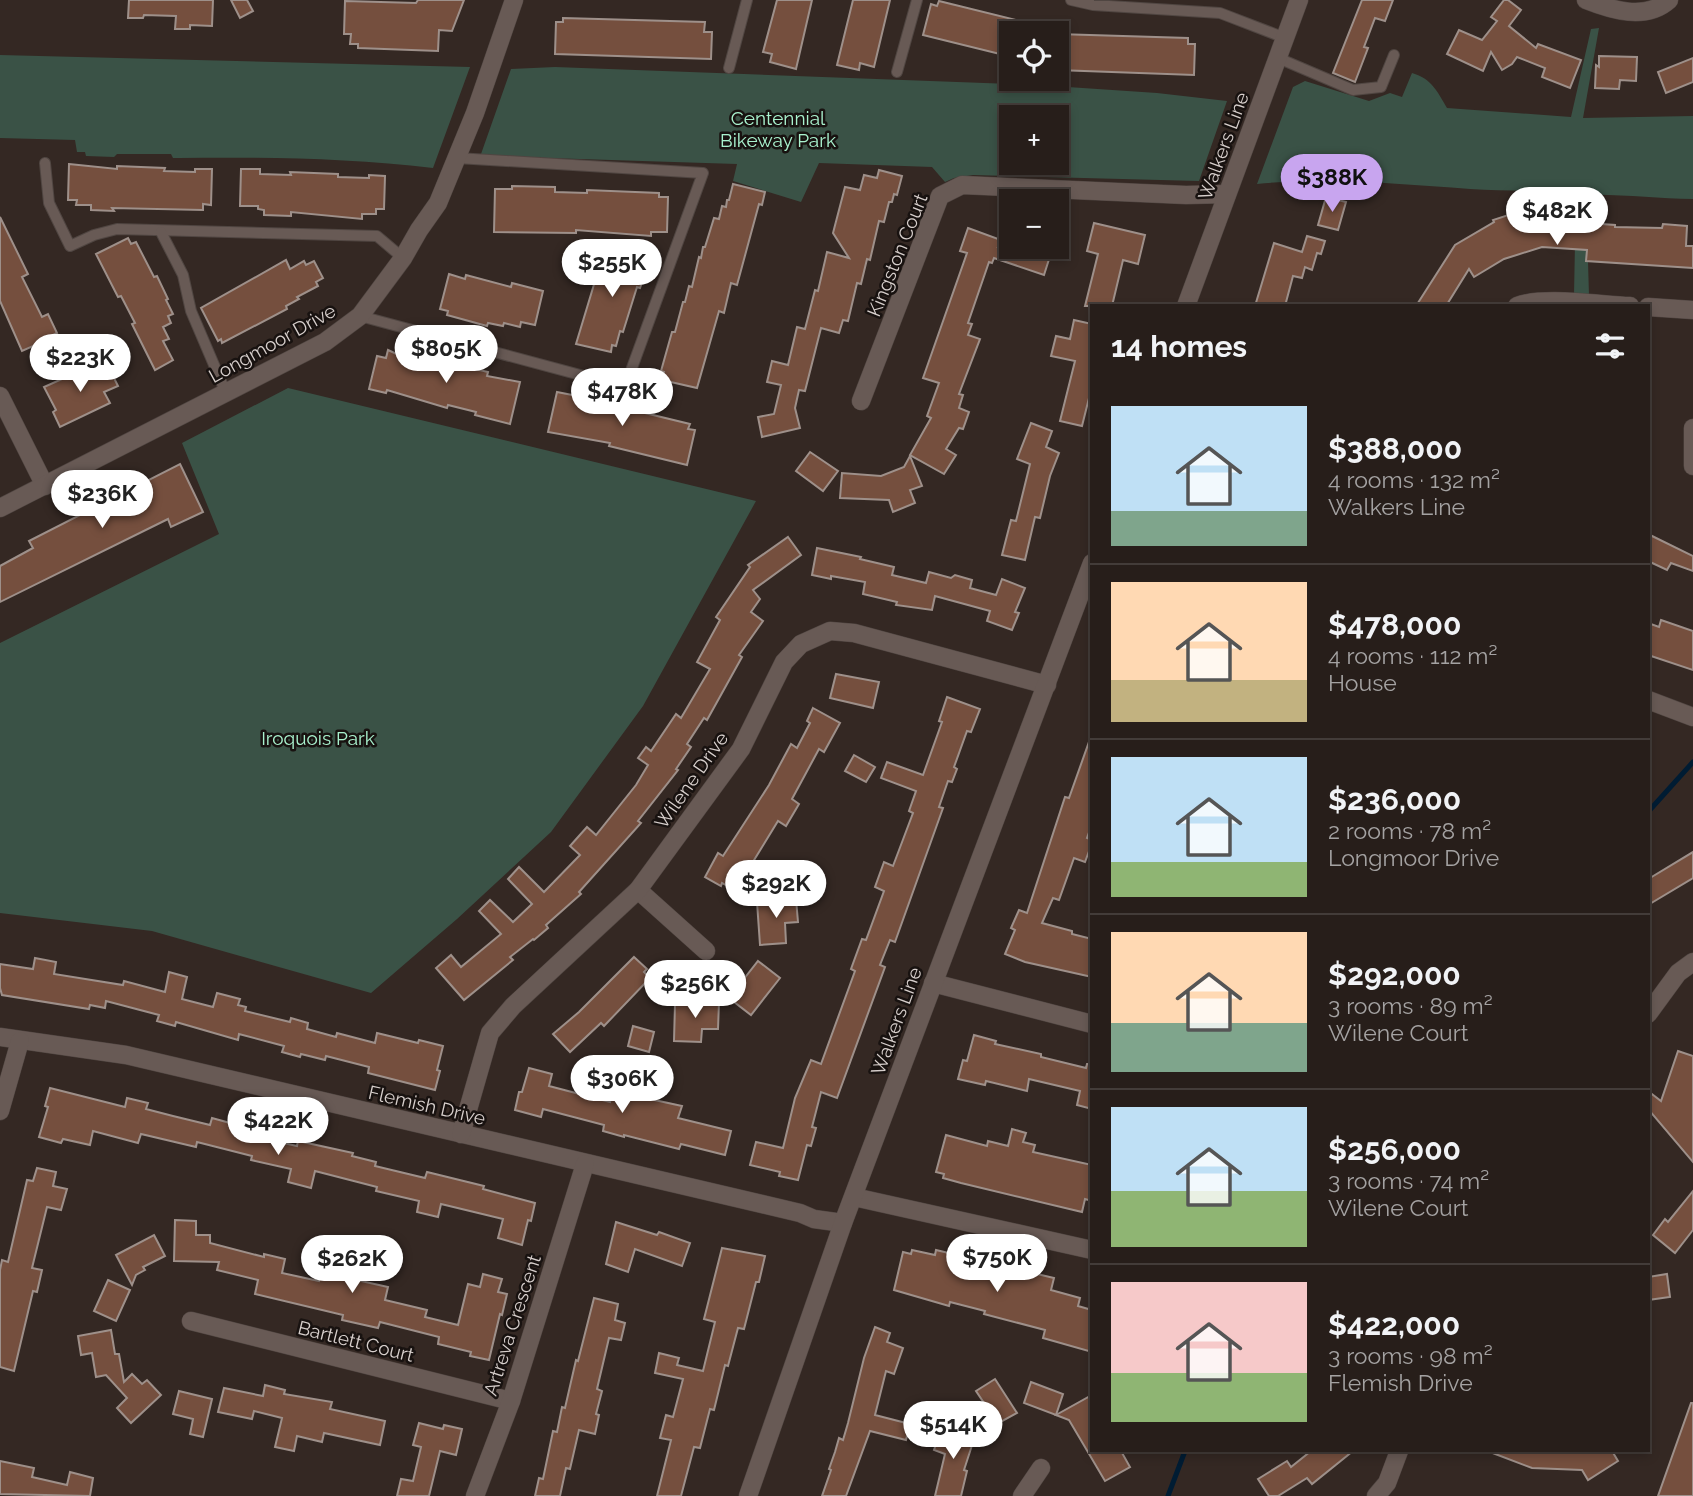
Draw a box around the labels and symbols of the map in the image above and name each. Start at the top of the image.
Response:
street label: Walkers Line [1193,89,1253,203]
park label: Centennial Bikeway Park [720,107,836,151]
pin: $388K [1283,154,1381,214]
pin: $482K [1508,188,1606,247]
street label: Kingston Court [862,190,932,320]
pin: $255K [563,240,661,299]
street label: Longmoor Drive [205,299,339,387]
pin: $805K [397,326,495,385]
pin: $223K [31,334,129,394]
pin: $478K [573,368,671,428]
pin: $236K [53,470,151,530]
park label: Iroquois Park [261,727,375,749]
street label: Wilene Drive [650,728,732,832]
pin: $292K [727,860,825,920]
pin: $256K [646,960,744,1020]
street label: Walkers Line [866,964,926,1078]
pin: $306K [573,1056,671,1115]
street label: Flemish Drive [366,1081,488,1129]
pin: $422K [229,1098,327,1157]
pin: $750K [948,1234,1046,1294]
pin: $262K [303,1236,401,1295]
street label: Artreva Crescent [479,1251,545,1398]
street label: Bartlett Court [296,1316,417,1366]
pin: $514K [904,1402,1002,1461]

